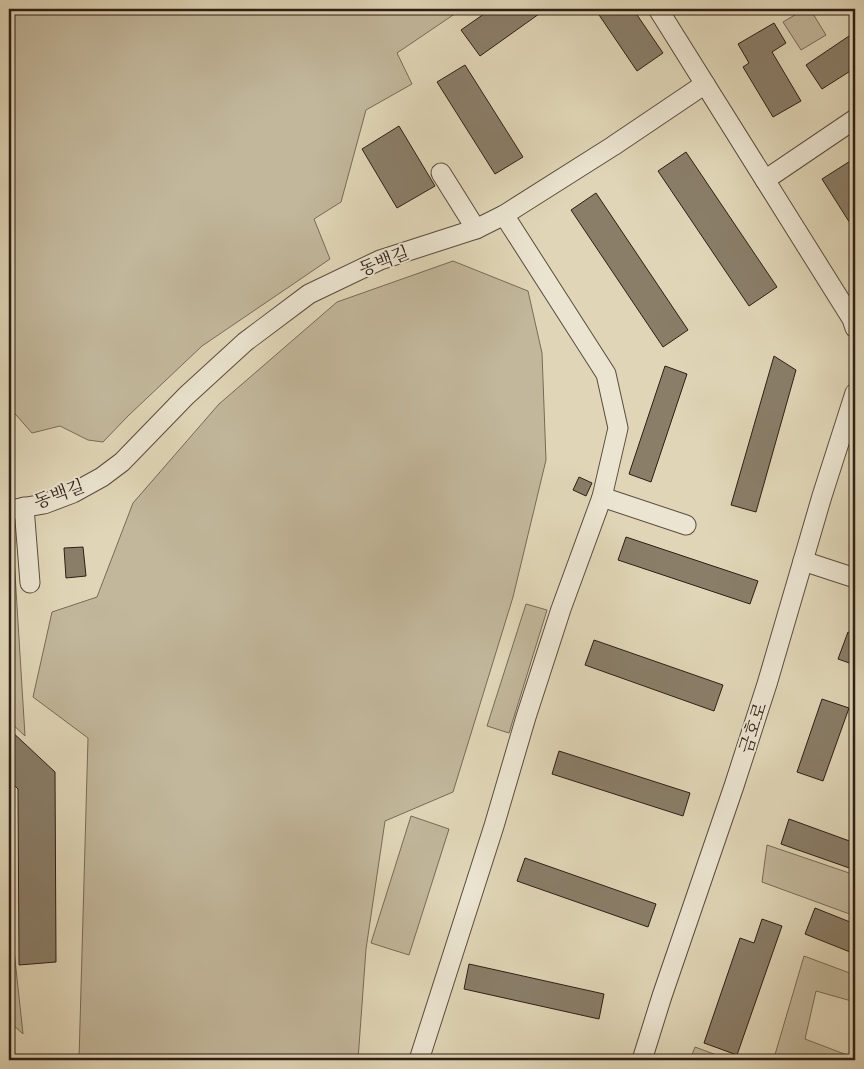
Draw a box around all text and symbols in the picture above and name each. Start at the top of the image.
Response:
street label: 동백길 [356,241,414,284]
street label: 동백길 [31,475,89,517]
street label: 금호로 [734,700,775,757]

